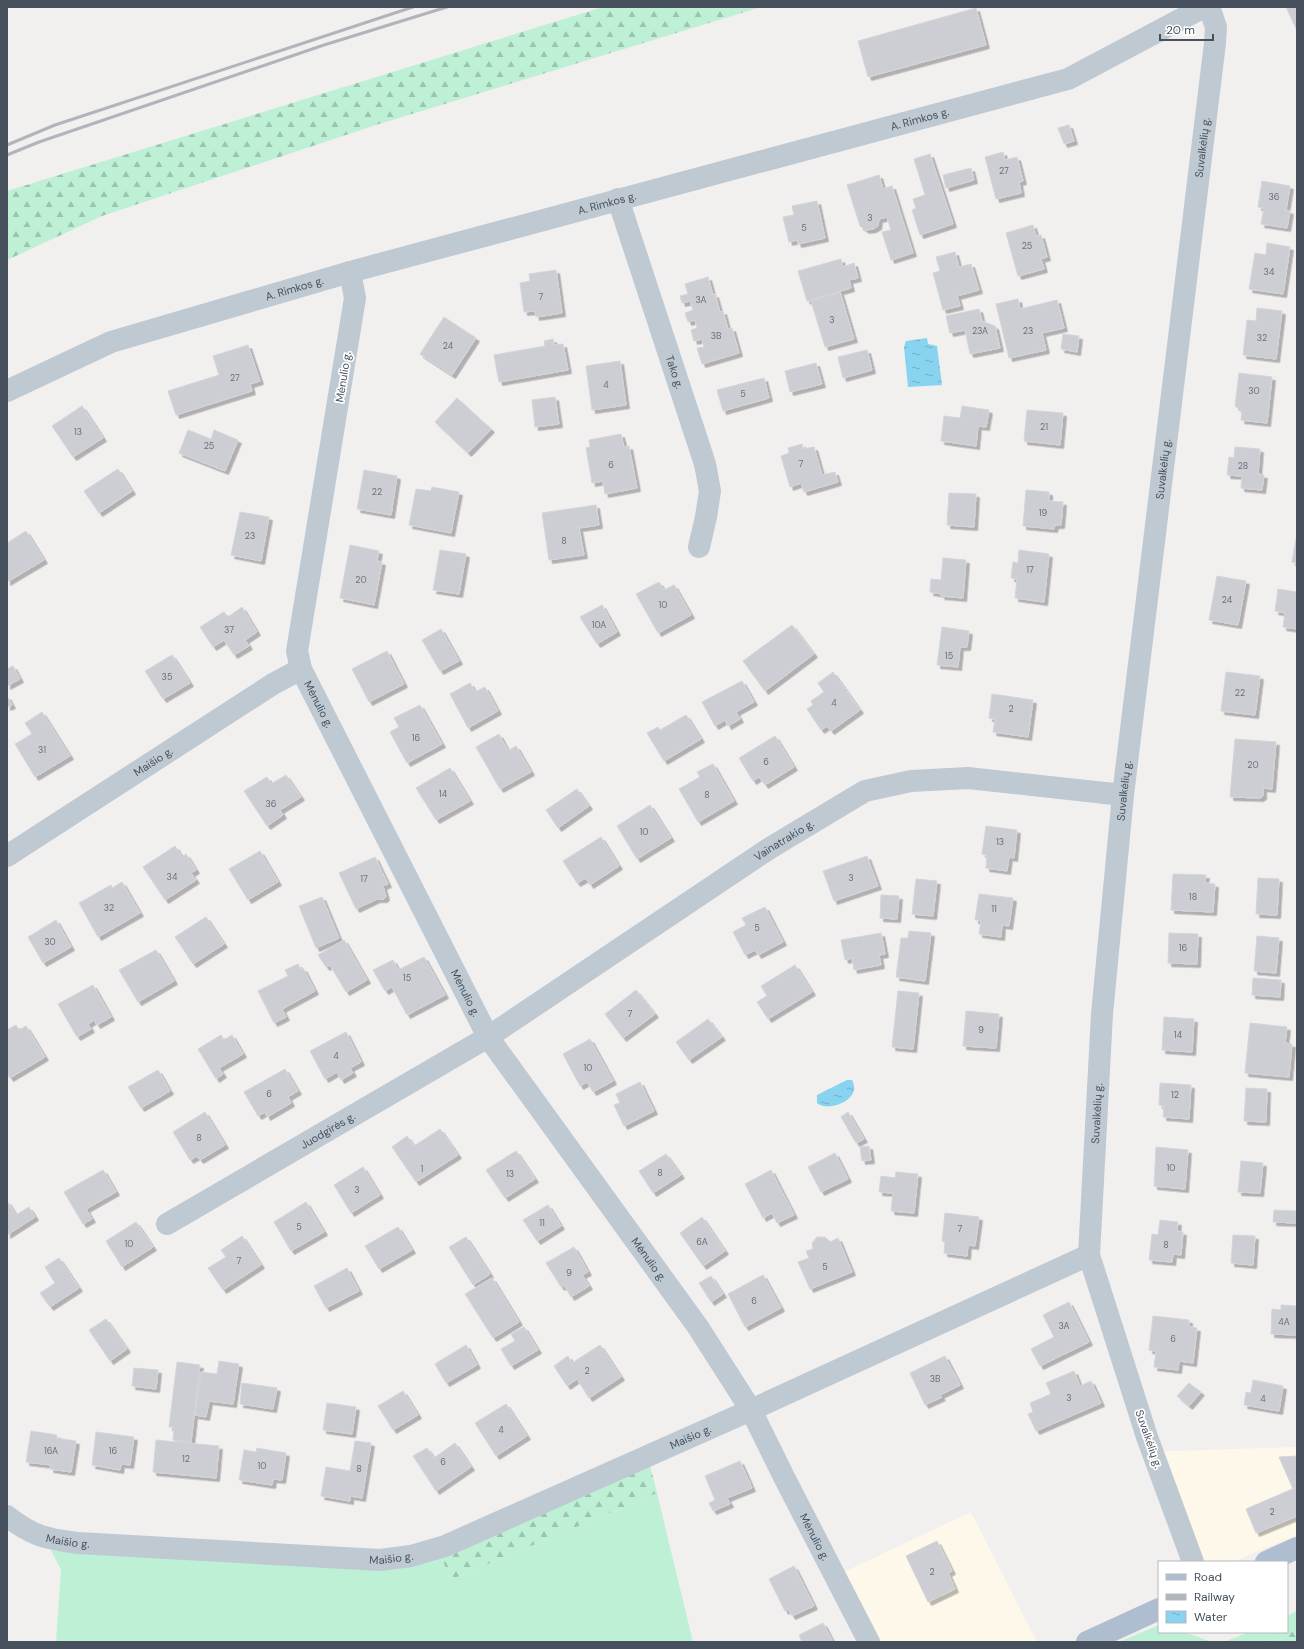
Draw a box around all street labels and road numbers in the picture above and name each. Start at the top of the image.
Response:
street label: A. Rimkos g. [889,104,951,133]
street label: Suvalkėlių g. [1192,116,1213,178]
street label: A. Rimkos g. [576,188,638,217]
street label: A. Rimkos g. [264,273,325,303]
street label: Mėnulio g. [332,351,354,403]
street label: Tako g. [663,353,687,390]
street label: Suvalkėlių g. [1152,438,1174,500]
street label: Mėnulio g. [301,678,337,730]
street label: Maišio g. [131,744,175,779]
street label: Suvalkėlių g. [1114,760,1134,821]
street label: Vainatrakio g. [751,816,816,864]
street label: Mėnulio g. [448,967,483,1019]
street label: Suvalkėlių g. [1088,1083,1105,1144]
street label: Juodgirės g. [298,1109,358,1152]
street label: Mėnulio g. [628,1235,670,1284]
street label: Suvalkėlių g. [1133,1408,1165,1470]
street label: Maišio g. [667,1422,713,1452]
street label: Mėnulio g. [797,1511,833,1563]
street label: Maišio g. [45,1531,90,1551]
street label: Maišio g. [369,1549,415,1567]

